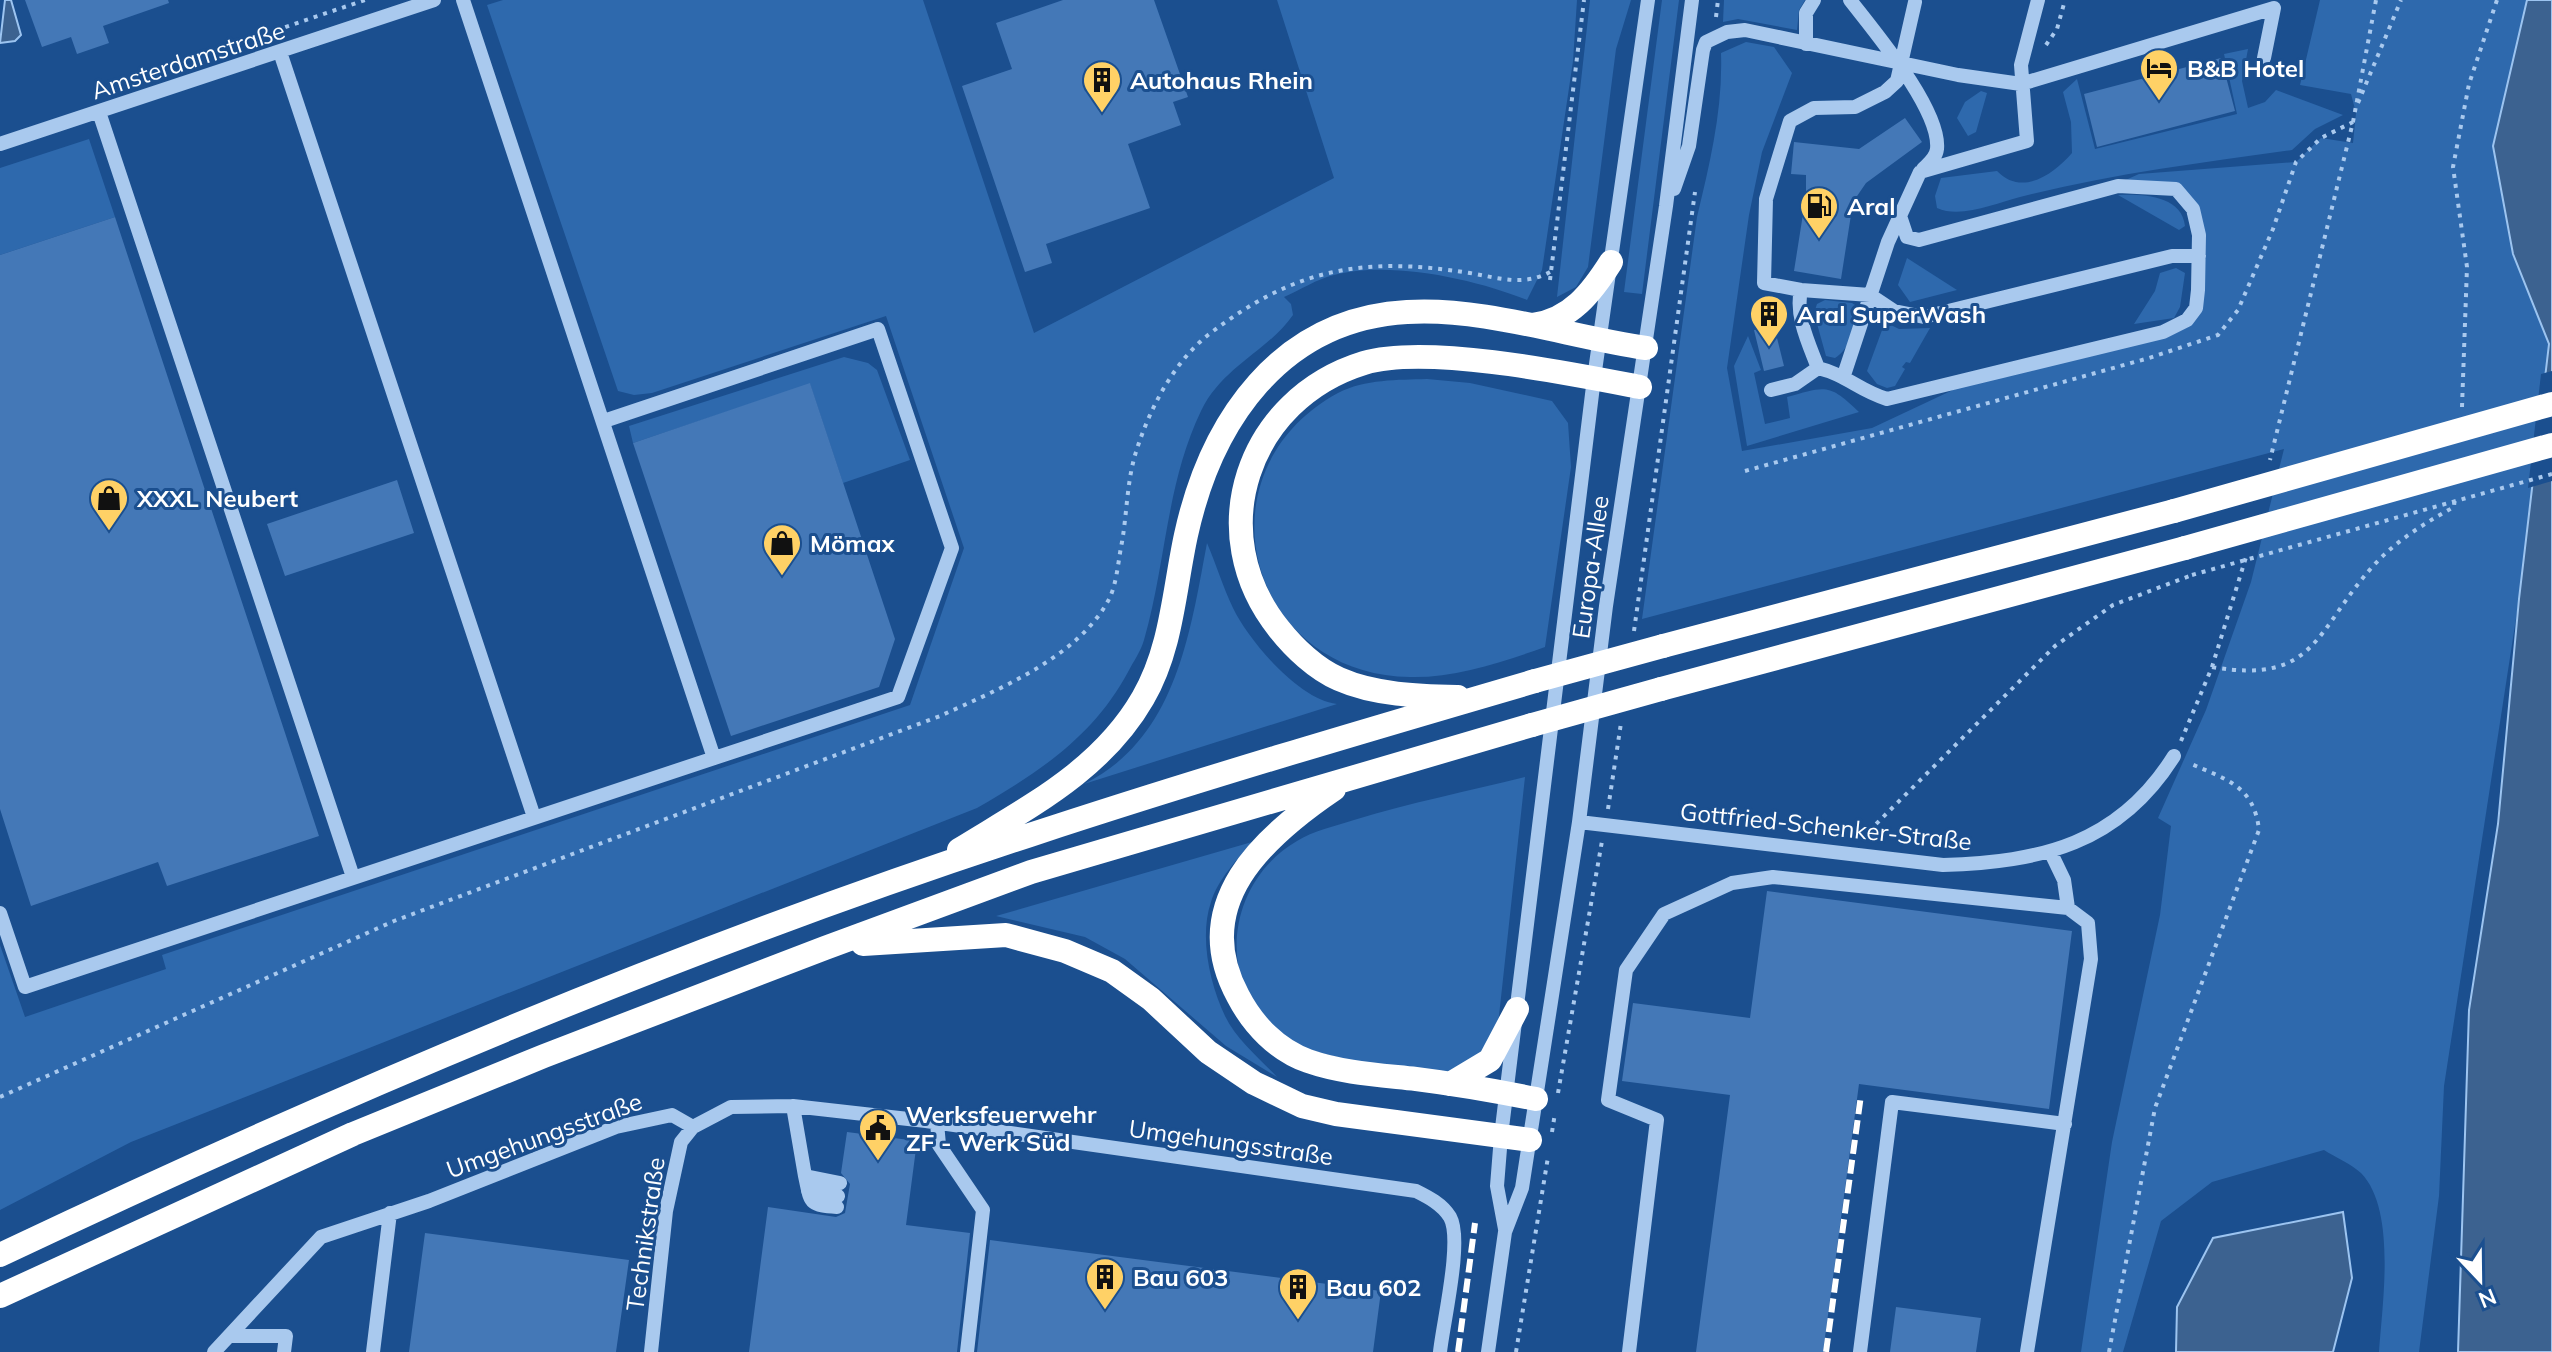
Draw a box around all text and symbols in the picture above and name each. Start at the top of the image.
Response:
street label: Amsterdamstraße [87,15,289,105]
hotel icon: B&B Hotel [2138,47,2180,102]
place label: B&B Hotel [2187,53,2304,83]
building icon: Autohaus Rhein [1081,59,1123,114]
place label: Autohaus Rhein [1130,65,1313,95]
fuel station icon: Aral [1798,185,1840,240]
place label: Aral [1847,191,1895,221]
building icon: Aral SuperWash [1748,293,1790,348]
place label: Aral SuperWash [1797,299,1986,329]
shop icon: XXXL Neubert [88,477,130,532]
place label: XXXL Neubert [136,483,298,513]
street label: Europa-Allee [1565,494,1615,640]
shop icon: Mömax [761,522,803,577]
place label: Mömax [810,528,896,558]
street label: Gottfried-Schenker-Straße [1679,796,1973,856]
street label: Umgehungsstraße [442,1086,646,1184]
place label: Werksfeuerwehr ZF - Werk Süd [906,1099,1097,1157]
public building icon: Werksfeuerwehr ZF - Werk Süd [857,1107,899,1162]
street label: Umgehungsstraße [1127,1113,1335,1171]
street label: Technikstraße [619,1155,671,1313]
north arrow [2440,1240,2520,1320]
building icon: Bau 603 [1084,1256,1126,1311]
place label: Bau 603 [1133,1262,1229,1292]
building icon: Bau 602 [1277,1266,1319,1321]
place label: Bau 602 [1326,1272,1422,1302]
text: N [2475,1282,2500,1315]

